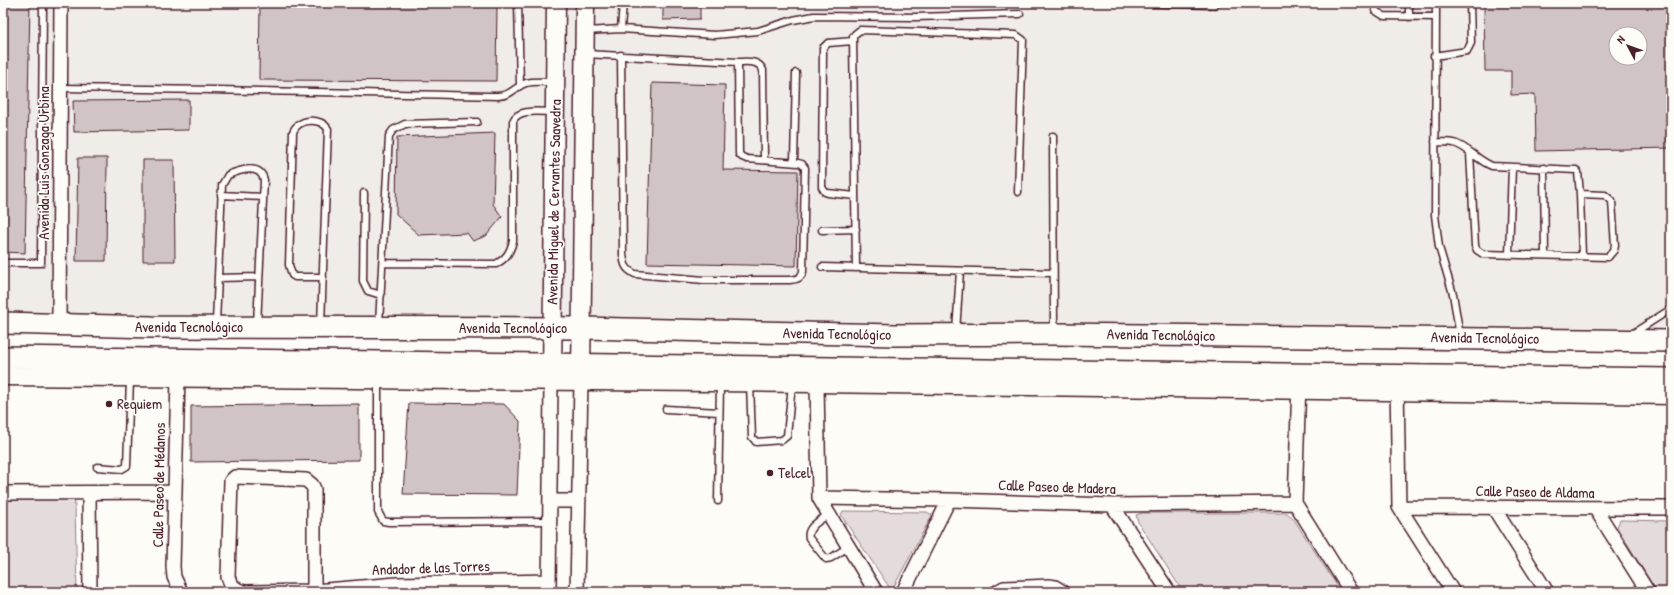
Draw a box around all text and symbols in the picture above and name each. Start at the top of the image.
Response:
north arrow [1608,26,1648,66]
text: N [1613,33,1628,46]
street label: Avenida Luis Gonzaga Urbina [33,86,54,240]
street label: Avenida Miguel de Cervantes Saavedra [541,99,566,305]
street label: Avenida Tecnológico [135,316,243,337]
street label: Avenida Tecnológico [459,317,567,338]
street label: Avenida Tecnológico [783,322,891,345]
street label: Avenida Tecnológico [1107,323,1215,346]
street label: Avenida Tecnológico [1431,326,1539,349]
place label: Requiem [117,393,162,414]
marker: Requiem [104,399,114,409]
street label: Calle Paseo de Médanos [147,422,170,548]
place label: Telcel [778,462,811,483]
marker: Telcel [765,468,775,478]
street label: Calle Paseo de Madera [998,474,1116,499]
street label: Calle Paseo de Aldama [1475,480,1595,503]
street label: Andador de las Torres [372,555,490,580]

